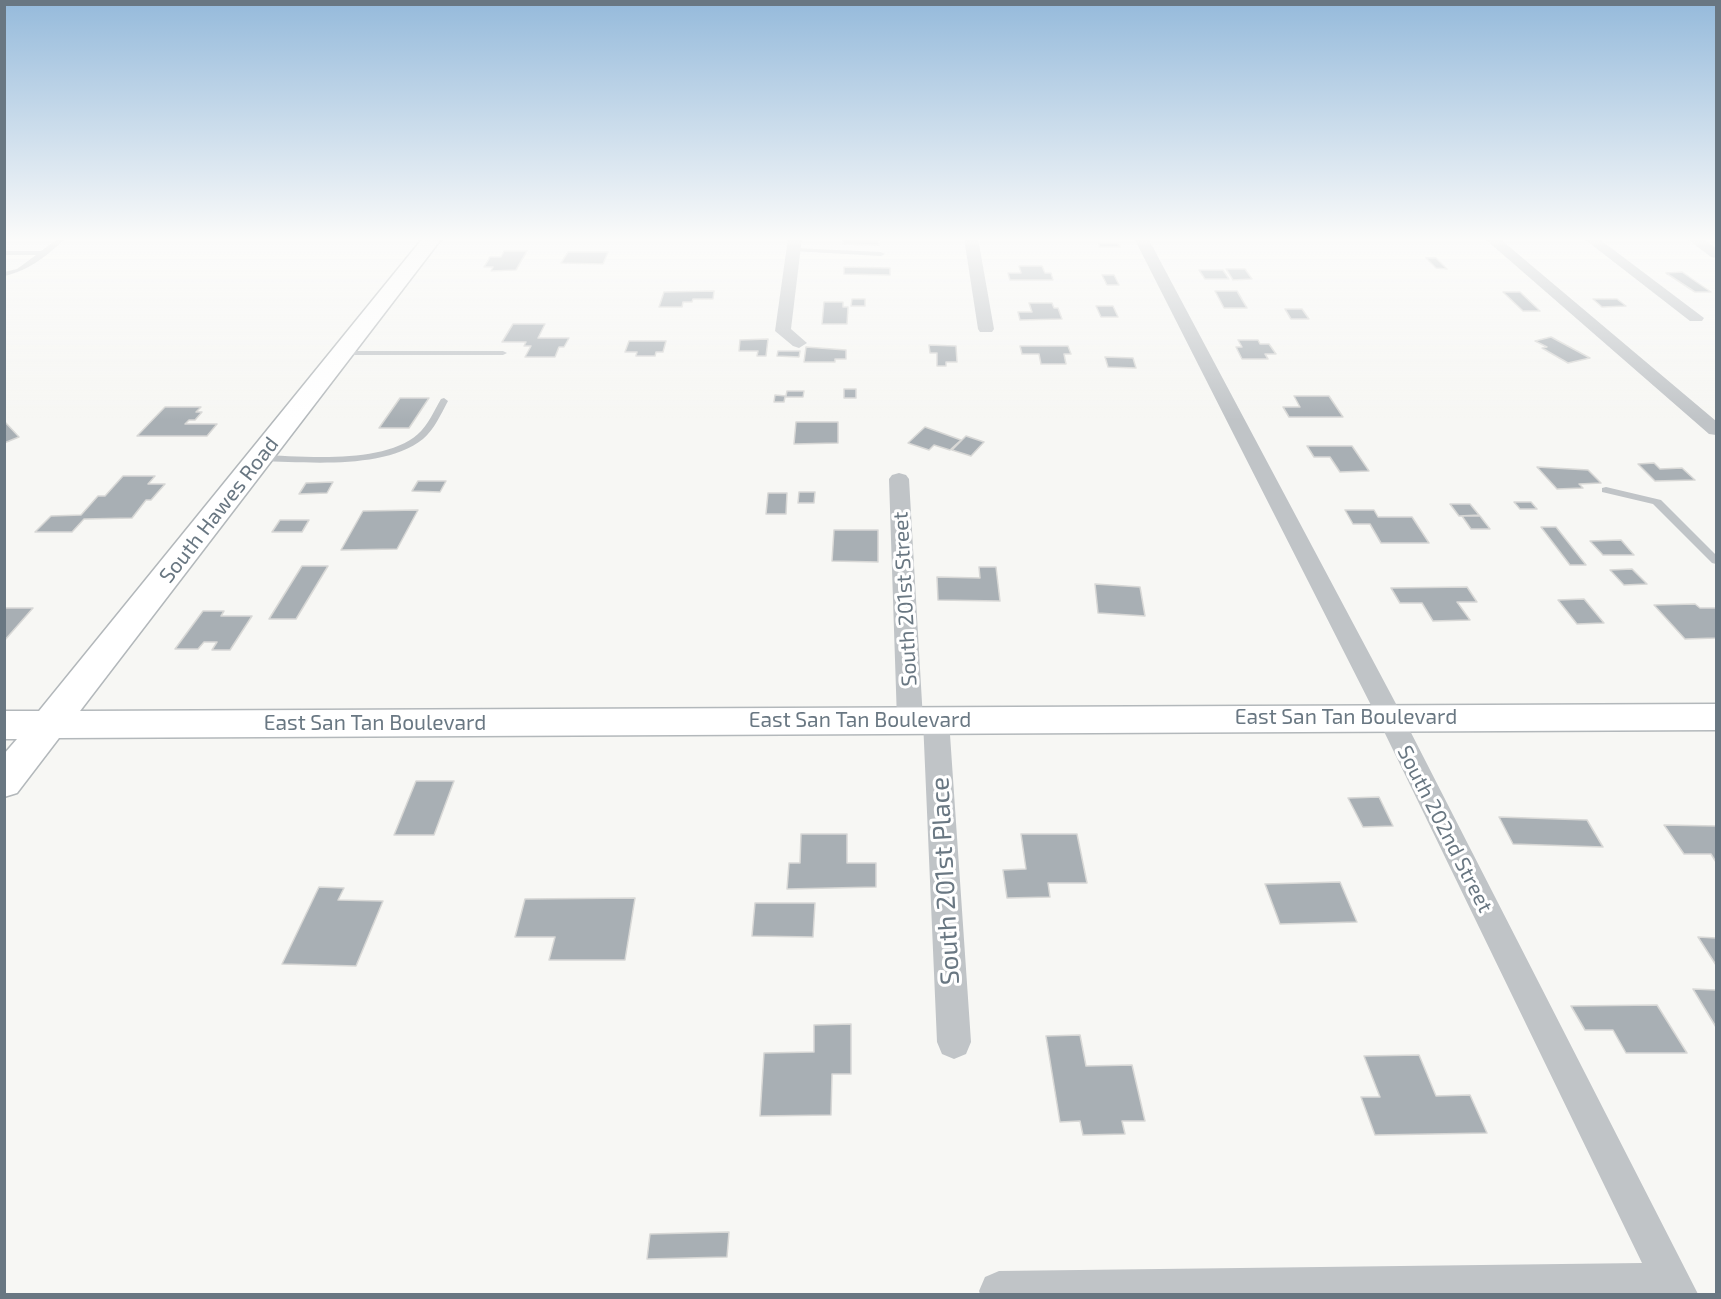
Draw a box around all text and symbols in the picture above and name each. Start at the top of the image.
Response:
street label: South Hawes Road [154,432,284,588]
street label: South 201st Street [888,511,922,687]
street label: East San Tan Boulevard [1235,704,1457,730]
street label: East San Tan Boulevard [749,707,971,733]
street label: East San Tan Boulevard [264,710,486,736]
street label: South 202nd Street [1392,741,1498,917]
street label: South 201st Place [924,776,966,986]

